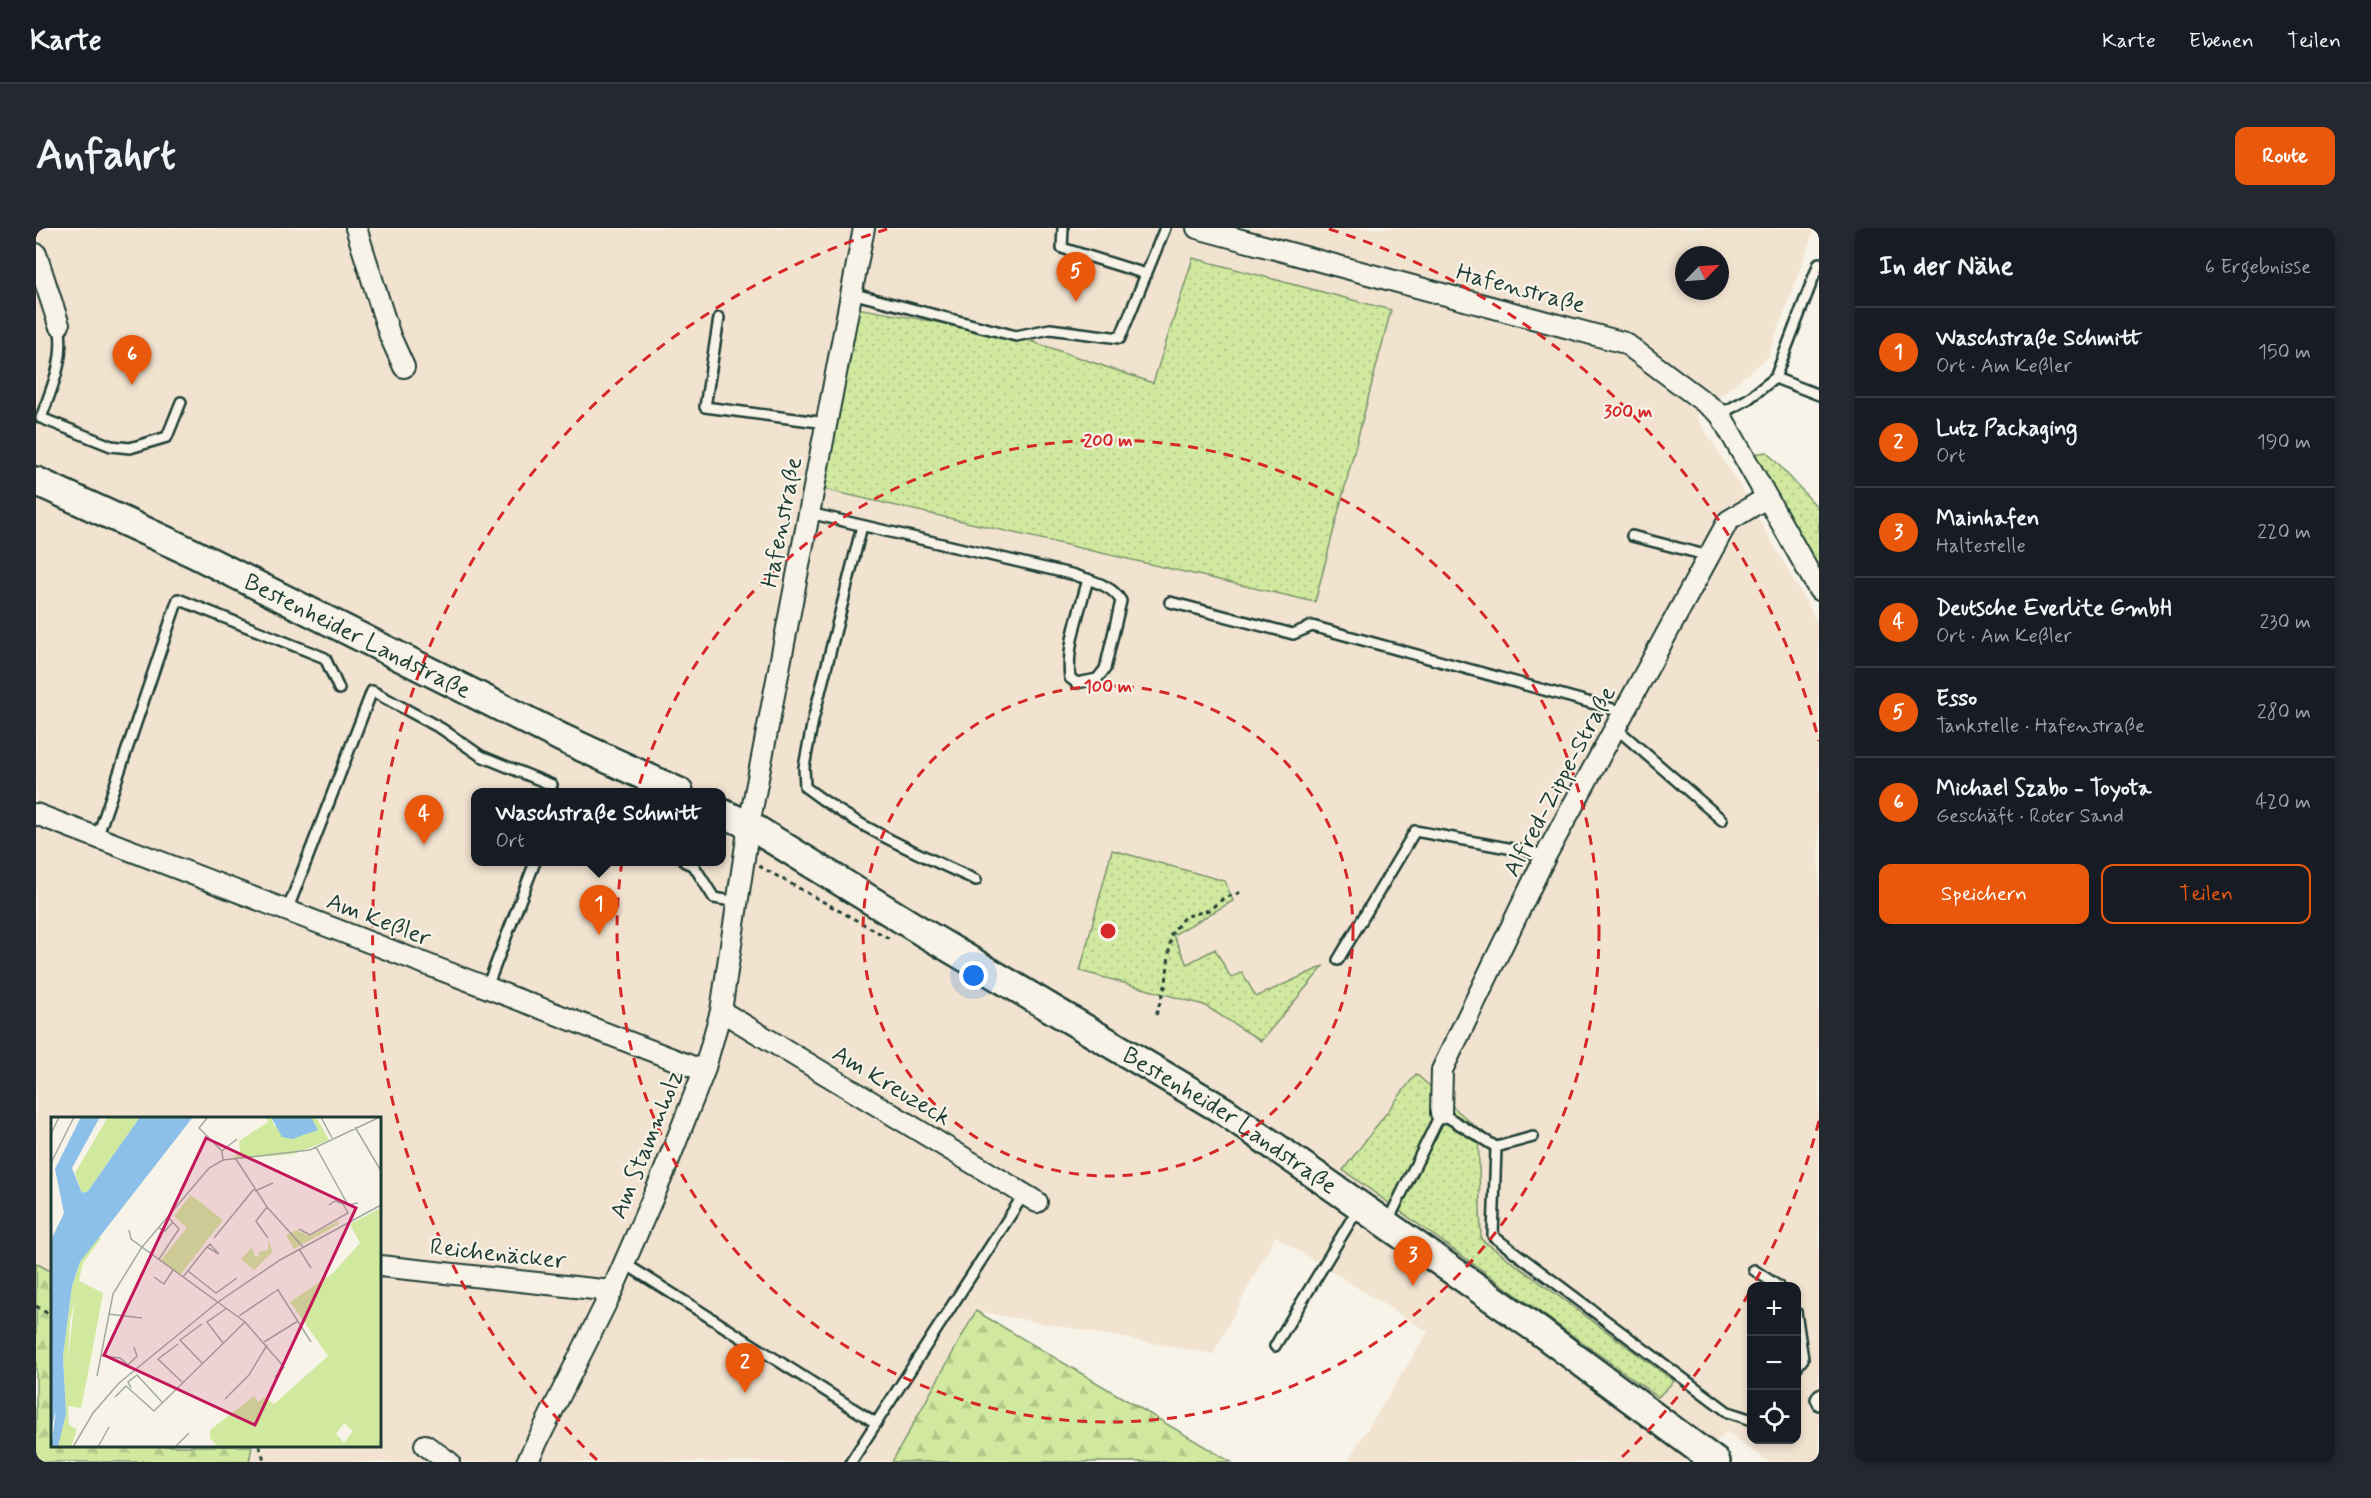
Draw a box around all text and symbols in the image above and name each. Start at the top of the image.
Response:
text: Karte [30,23,102,60]
text: Karte [2102,27,2156,55]
text: Ebenen [2189,27,2254,55]
text: Teilen [2287,27,2341,55]
button: Route [2235,127,2335,185]
text: Anfahrt [36,129,176,184]
north arrow [1675,246,1729,300]
text: In der Nähe [1879,250,2013,284]
pin: 5 [1056,253,1096,302]
text: 6 Ergebnisse [2205,254,2311,281]
street label: Hafenstraße [1453,257,1589,322]
text: Waschstraße Schmitt [1936,325,2142,353]
pin: 6 [112,336,152,385]
text: 1 [1894,339,1903,366]
text: 150 m [2258,339,2311,366]
text: Ort · Am Keßler [1936,353,2072,380]
text: 300 m [1604,400,1652,424]
text: Lutz Packaging [1936,415,2077,443]
text: 200 m [1083,429,1133,453]
text: 2 [1894,429,1903,456]
text: 190 m [2257,429,2311,456]
text: Ort [1936,443,1965,470]
street label: Hafenstraße [755,454,810,590]
text: Mainhafen [1936,505,2040,533]
text: 3 [1894,519,1903,546]
text: 220 m [2257,519,2311,546]
text: Haltestelle [1936,533,2026,560]
street label: Bestenheider Landstraße [238,567,476,707]
text: Deutsche Everlite GmbH [1936,595,2172,623]
text: 4 [1893,609,1904,636]
text: 230 m [2259,609,2311,636]
text: Ort · Am Keßler [1936,623,2072,650]
text: 100 m [1084,675,1132,699]
street label: Alfred-Zippe-Straße [1497,681,1624,883]
text: Esso [1936,685,1977,713]
text: 5 [1893,699,1905,726]
text: 280 m [2257,699,2311,726]
text: Tankstelle · Hafenstraße [1936,713,2145,740]
text: Michael Szabo - Toyota [1936,775,2151,803]
popup [471,788,726,866]
text: 6 [1893,789,1904,816]
text: 420 m [2255,789,2311,816]
pin: 4 [404,796,444,845]
text: Waschstraße Schmitt [495,800,702,828]
text: Geschäft · Roter Sand [1936,803,2124,830]
text: Ort [495,828,525,855]
button: Speichern [1879,864,2089,924]
button: Teilen [2101,864,2311,924]
street label: Am Keßler [322,886,435,954]
pin: 1 [580,886,618,935]
centre of rings [1098,921,1118,941]
your location [959,961,988,990]
street label: Am Kreuzeck [826,1039,956,1134]
street label: Bestenheider Landstraße [1116,1040,1343,1202]
street label: Am Stammholz [603,1065,691,1224]
inset map [51,1117,381,1447]
street label: Reichenäcker [428,1232,568,1277]
pin: 3 [1394,1236,1432,1286]
map controls [1747,1282,1801,1444]
button: + [1747,1282,1801,1336]
button: − [1747,1336,1801,1390]
pin: 2 [726,1344,764,1393]
button: locate [1747,1390,1801,1444]

